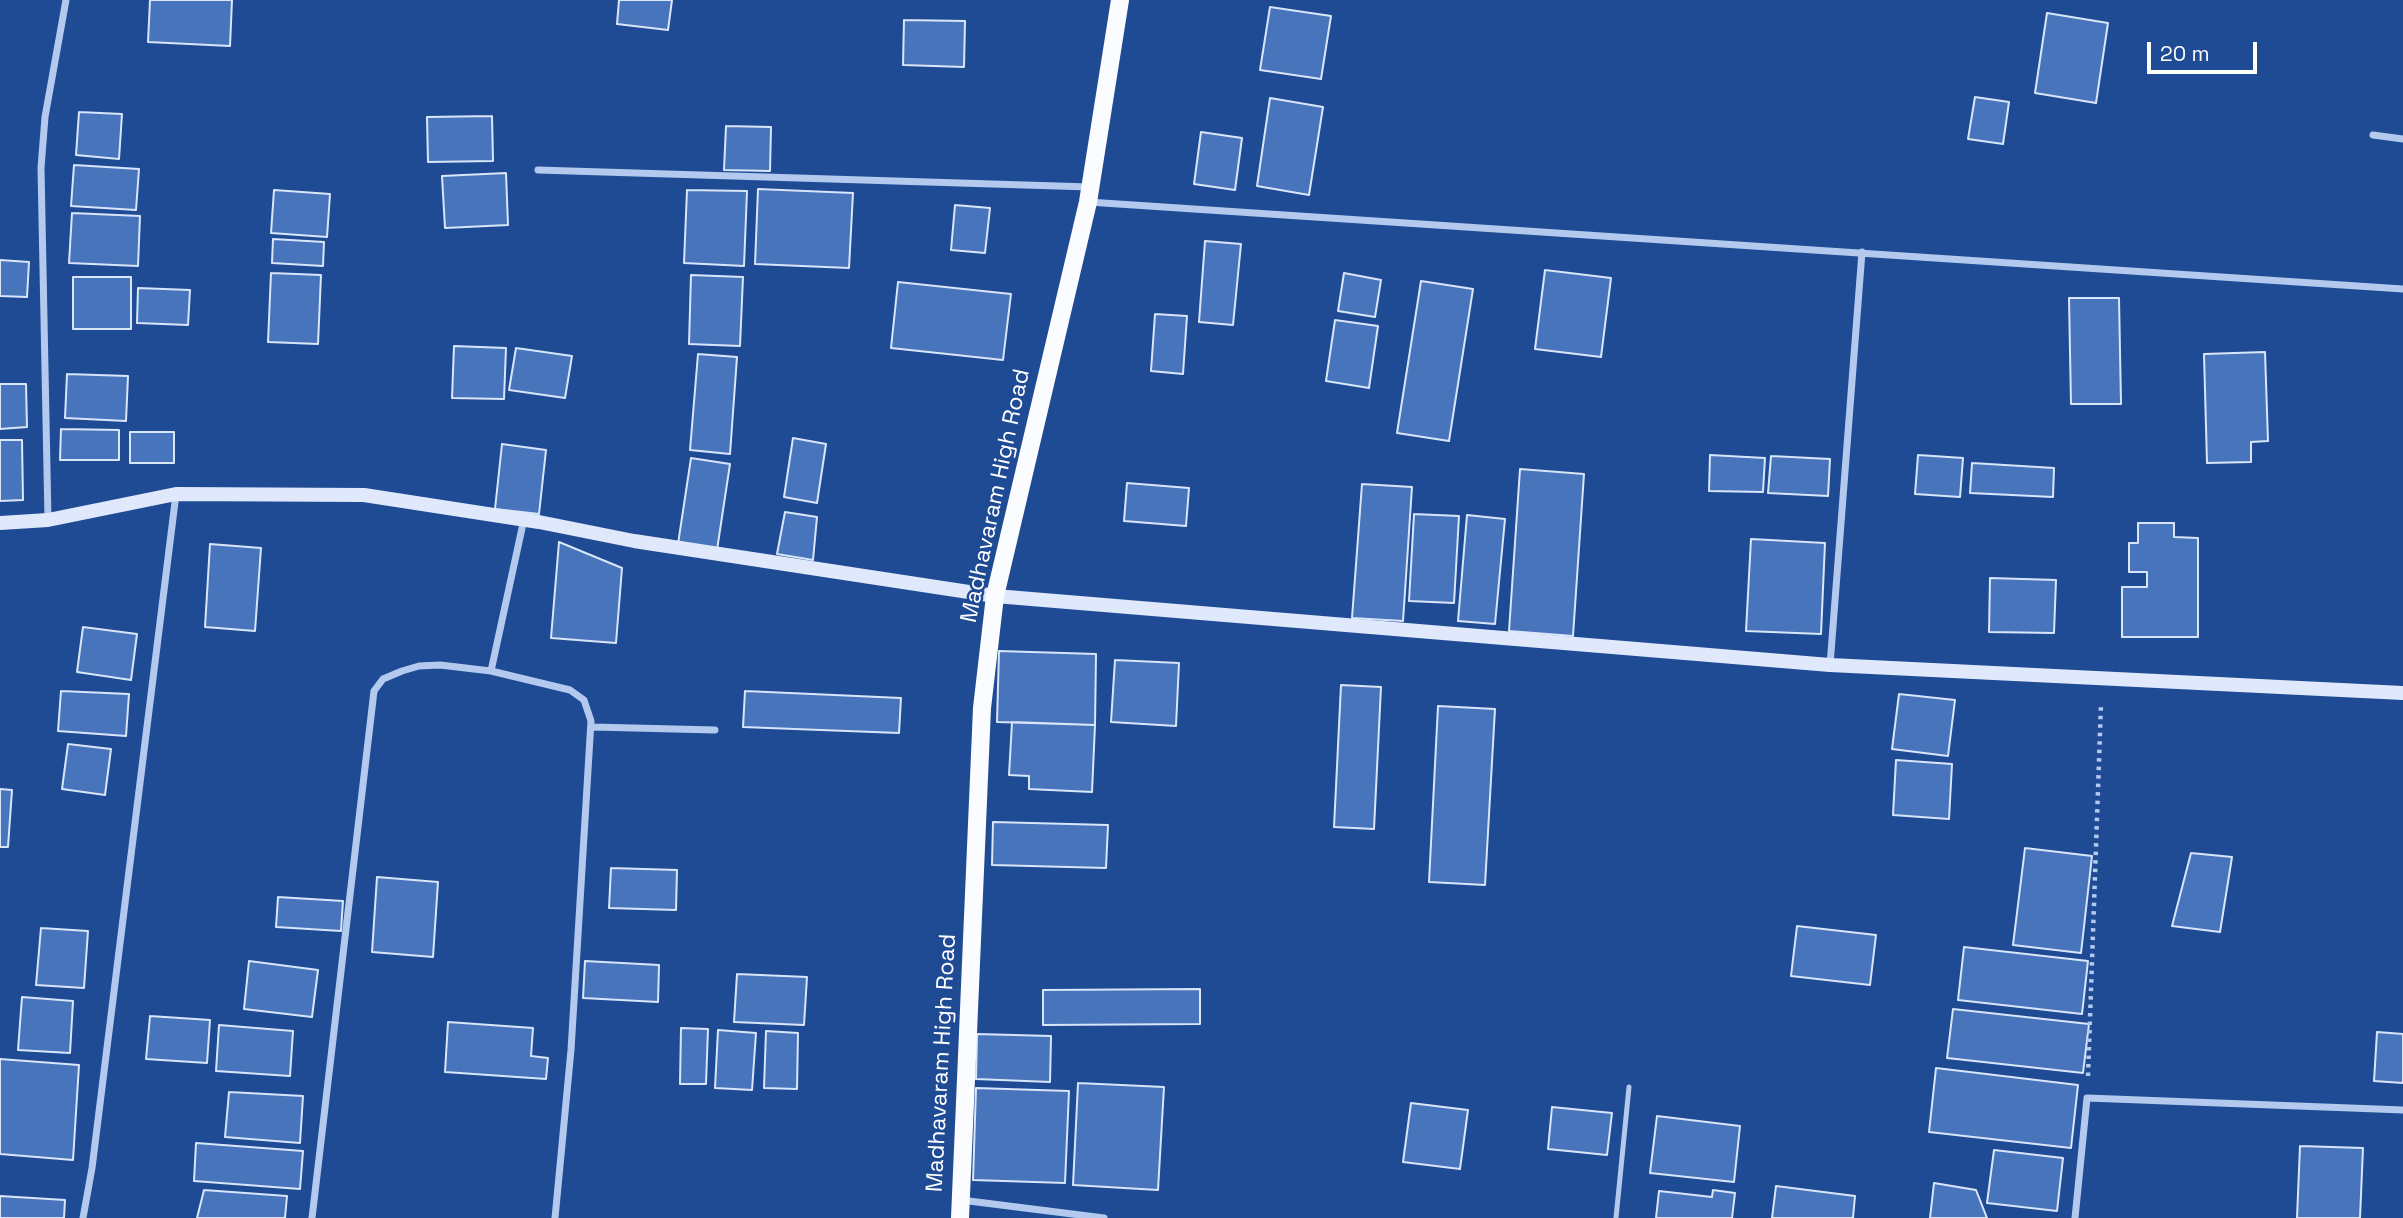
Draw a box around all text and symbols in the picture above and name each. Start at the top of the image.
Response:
scale bar [2151,28,2261,72]
text: 20 m [2160,40,2210,67]
street label: Madhavaram High Road [956,367,1036,625]
street label: Madhavaram High Road [921,933,963,1193]

